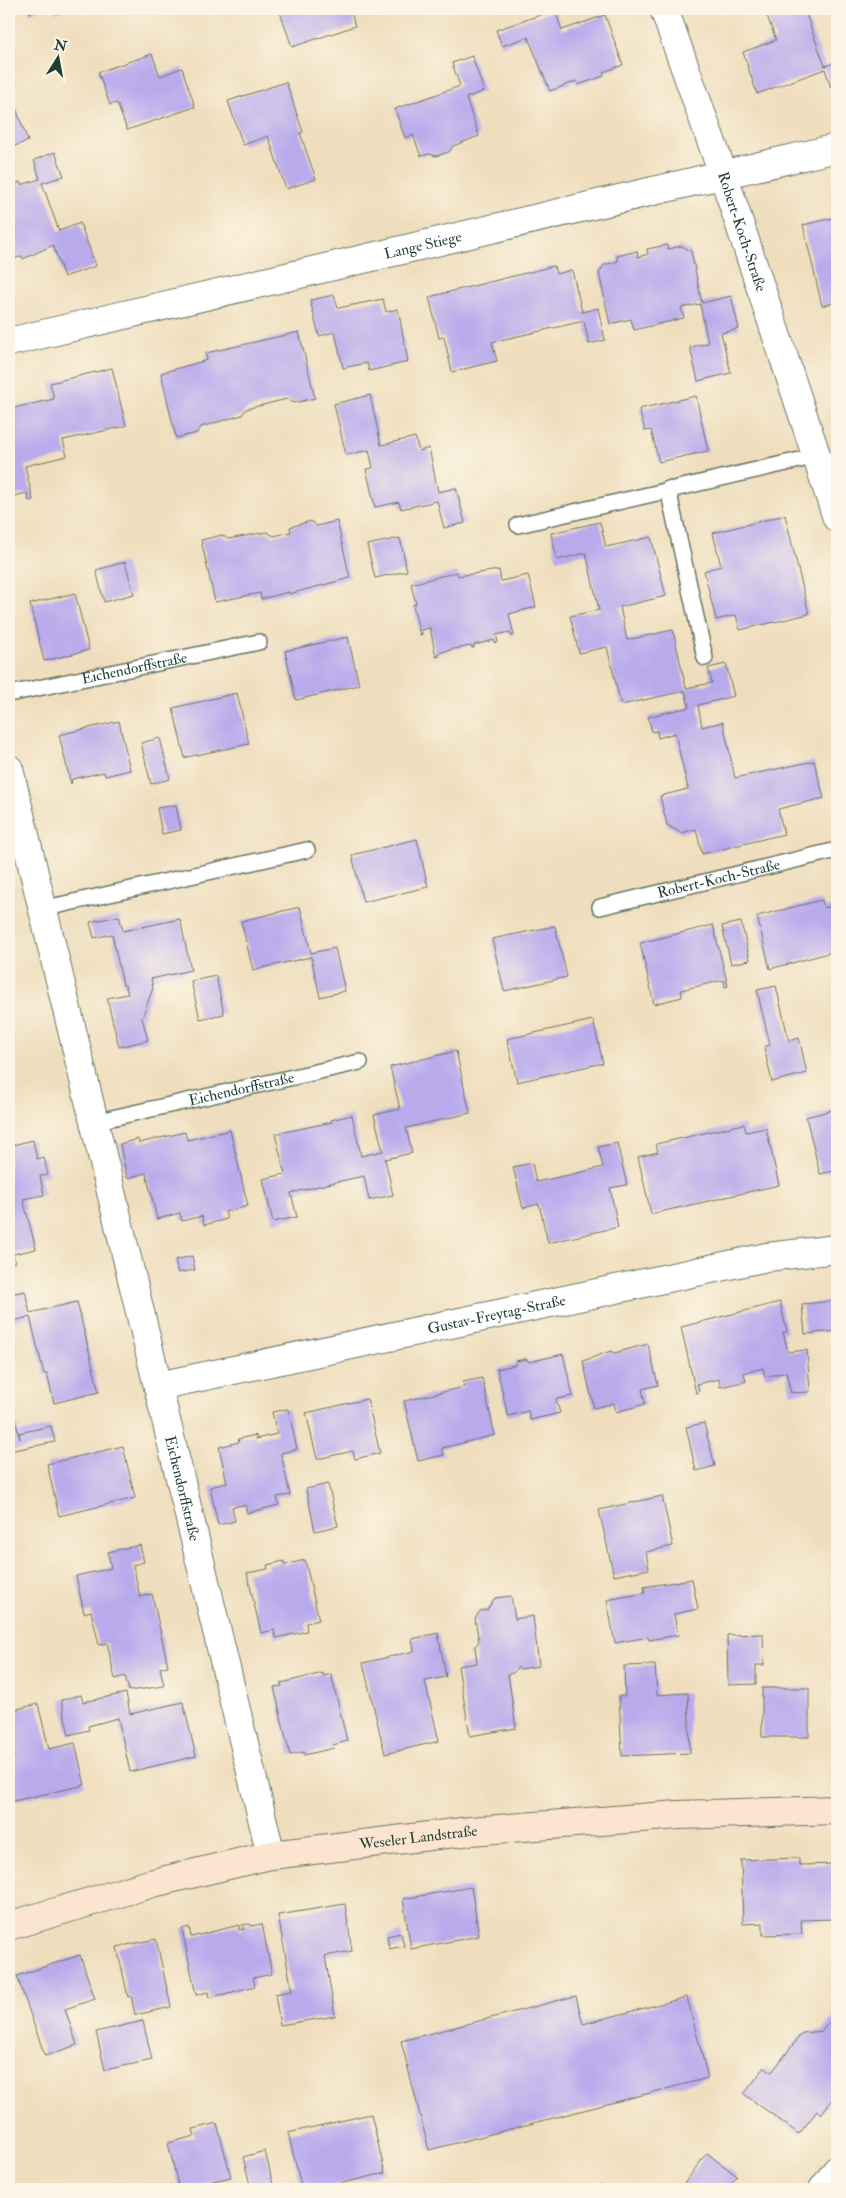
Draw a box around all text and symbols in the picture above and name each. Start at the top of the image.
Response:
north arrow [32,32,82,82]
text: N [52,36,69,55]
street label: Robert-Koch-Straße [713,169,770,294]
street label: Lange Stiege [382,227,463,264]
street label: Eichendorffstraße [80,648,189,689]
street label: Robert-Koch-Straße [656,855,782,903]
street label: Eichendorffstraße [187,1068,296,1110]
street label: Gustav-Freytag-Straße [426,1291,567,1339]
street label: Eichendorffstraße [160,1434,204,1543]
street label: Weseler Landstraße [357,1822,478,1854]

